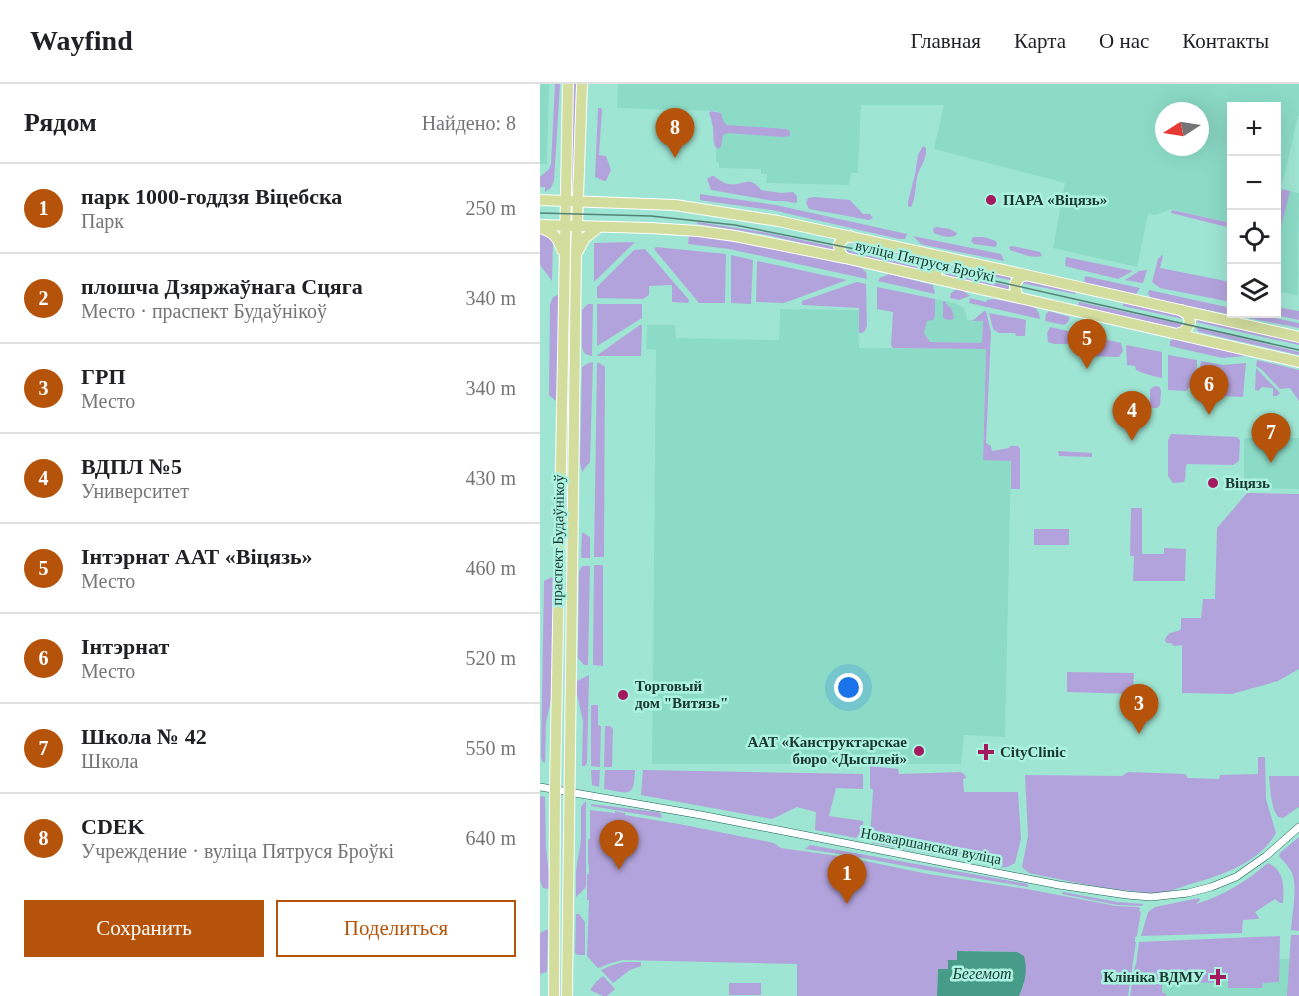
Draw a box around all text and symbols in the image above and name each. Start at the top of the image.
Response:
text: Wayfind [30,25,133,56]
text: Главная [911,29,981,53]
text: Карта [1014,29,1066,53]
text: О нас [1099,29,1149,53]
text: Контакты [1182,29,1269,53]
north arrow [1155,102,1209,156]
map controls [1227,102,1281,318]
button: + [1227,102,1281,156]
text: Рядом [24,108,97,137]
pin: 8 [656,109,694,158]
text: Найдено: 8 [422,112,516,134]
button: − [1227,156,1281,210]
text: парк 1000-годдзя Віцебска [81,184,342,209]
place label: ПАРА «Віцязь» [1003,192,1107,208]
marker: ПАРА «Віцязь» [984,193,998,207]
text: 1 [39,197,49,219]
text: 250 m [465,197,516,219]
text: Парк [81,210,124,232]
button: locate [1227,210,1281,264]
street label: вуліца Пятруся Броўкі [854,237,996,285]
button: layers [1227,264,1281,318]
text: плошча Дзяржаўнага Сцяга [81,274,363,299]
text: 2 [39,287,49,309]
text: 340 m [465,287,516,309]
text: Место · праспект Будаўнікоў [81,300,327,322]
pin: 5 [1068,320,1106,369]
text: ГРП [81,364,126,389]
pin: 6 [1190,366,1228,415]
text: 3 [39,377,49,399]
text: 340 m [465,377,516,399]
text: Место [81,390,135,412]
pin: 4 [1112,392,1152,441]
pin: 7 [1252,414,1290,463]
text: ВДПЛ №5 [81,454,182,479]
text: 4 [39,467,49,489]
text: 430 m [465,467,516,489]
street label: праспект Будаўнікоў [549,474,567,606]
place label: Віцязь [1225,475,1270,491]
marker: Віцязь [1206,476,1220,490]
text: Университет [81,480,189,502]
text: Інтэрнат ААТ «Віцязь» [81,544,313,569]
text: 5 [39,557,49,579]
text: 460 m [465,557,516,579]
text: Место [81,570,135,592]
text: Інтэрнат [81,634,169,659]
text: 6 [39,647,49,669]
text: 520 m [465,647,516,669]
text: Место [81,660,135,682]
your location [834,673,863,702]
place label: Торговый дом "Витязь" [635,678,728,711]
pin: 3 [1120,684,1158,734]
marker: Торговый дом "Витязь" [616,688,630,702]
text: Школа № 42 [81,724,207,749]
place label: ААТ «Канструктарскае бюро «Дысплей» [747,734,907,767]
text: 7 [39,737,49,759]
text: 550 m [465,737,516,759]
marker: CityClinic [977,743,995,761]
marker: ААТ «Канструктарскае бюро «Дысплей» [912,744,926,758]
place label: CityClinic [1000,744,1066,760]
text: Школа [81,750,138,772]
text: CDEK [81,814,145,839]
pin: 2 [600,820,638,870]
street label: Новааршанская вуліца [859,824,1003,868]
text: 8 [39,827,49,849]
text: 640 m [465,827,516,849]
text: Учреждение · вуліца Пятруся Броўкі [81,840,394,862]
pin: 1 [828,854,866,904]
button: Сохранить [24,900,264,957]
button: Поделиться [276,900,516,957]
water label: Бегемот [951,965,1012,982]
marker: Клініка ВДМУ [1209,968,1227,986]
place label: Клініка ВДМУ [1103,969,1204,985]

